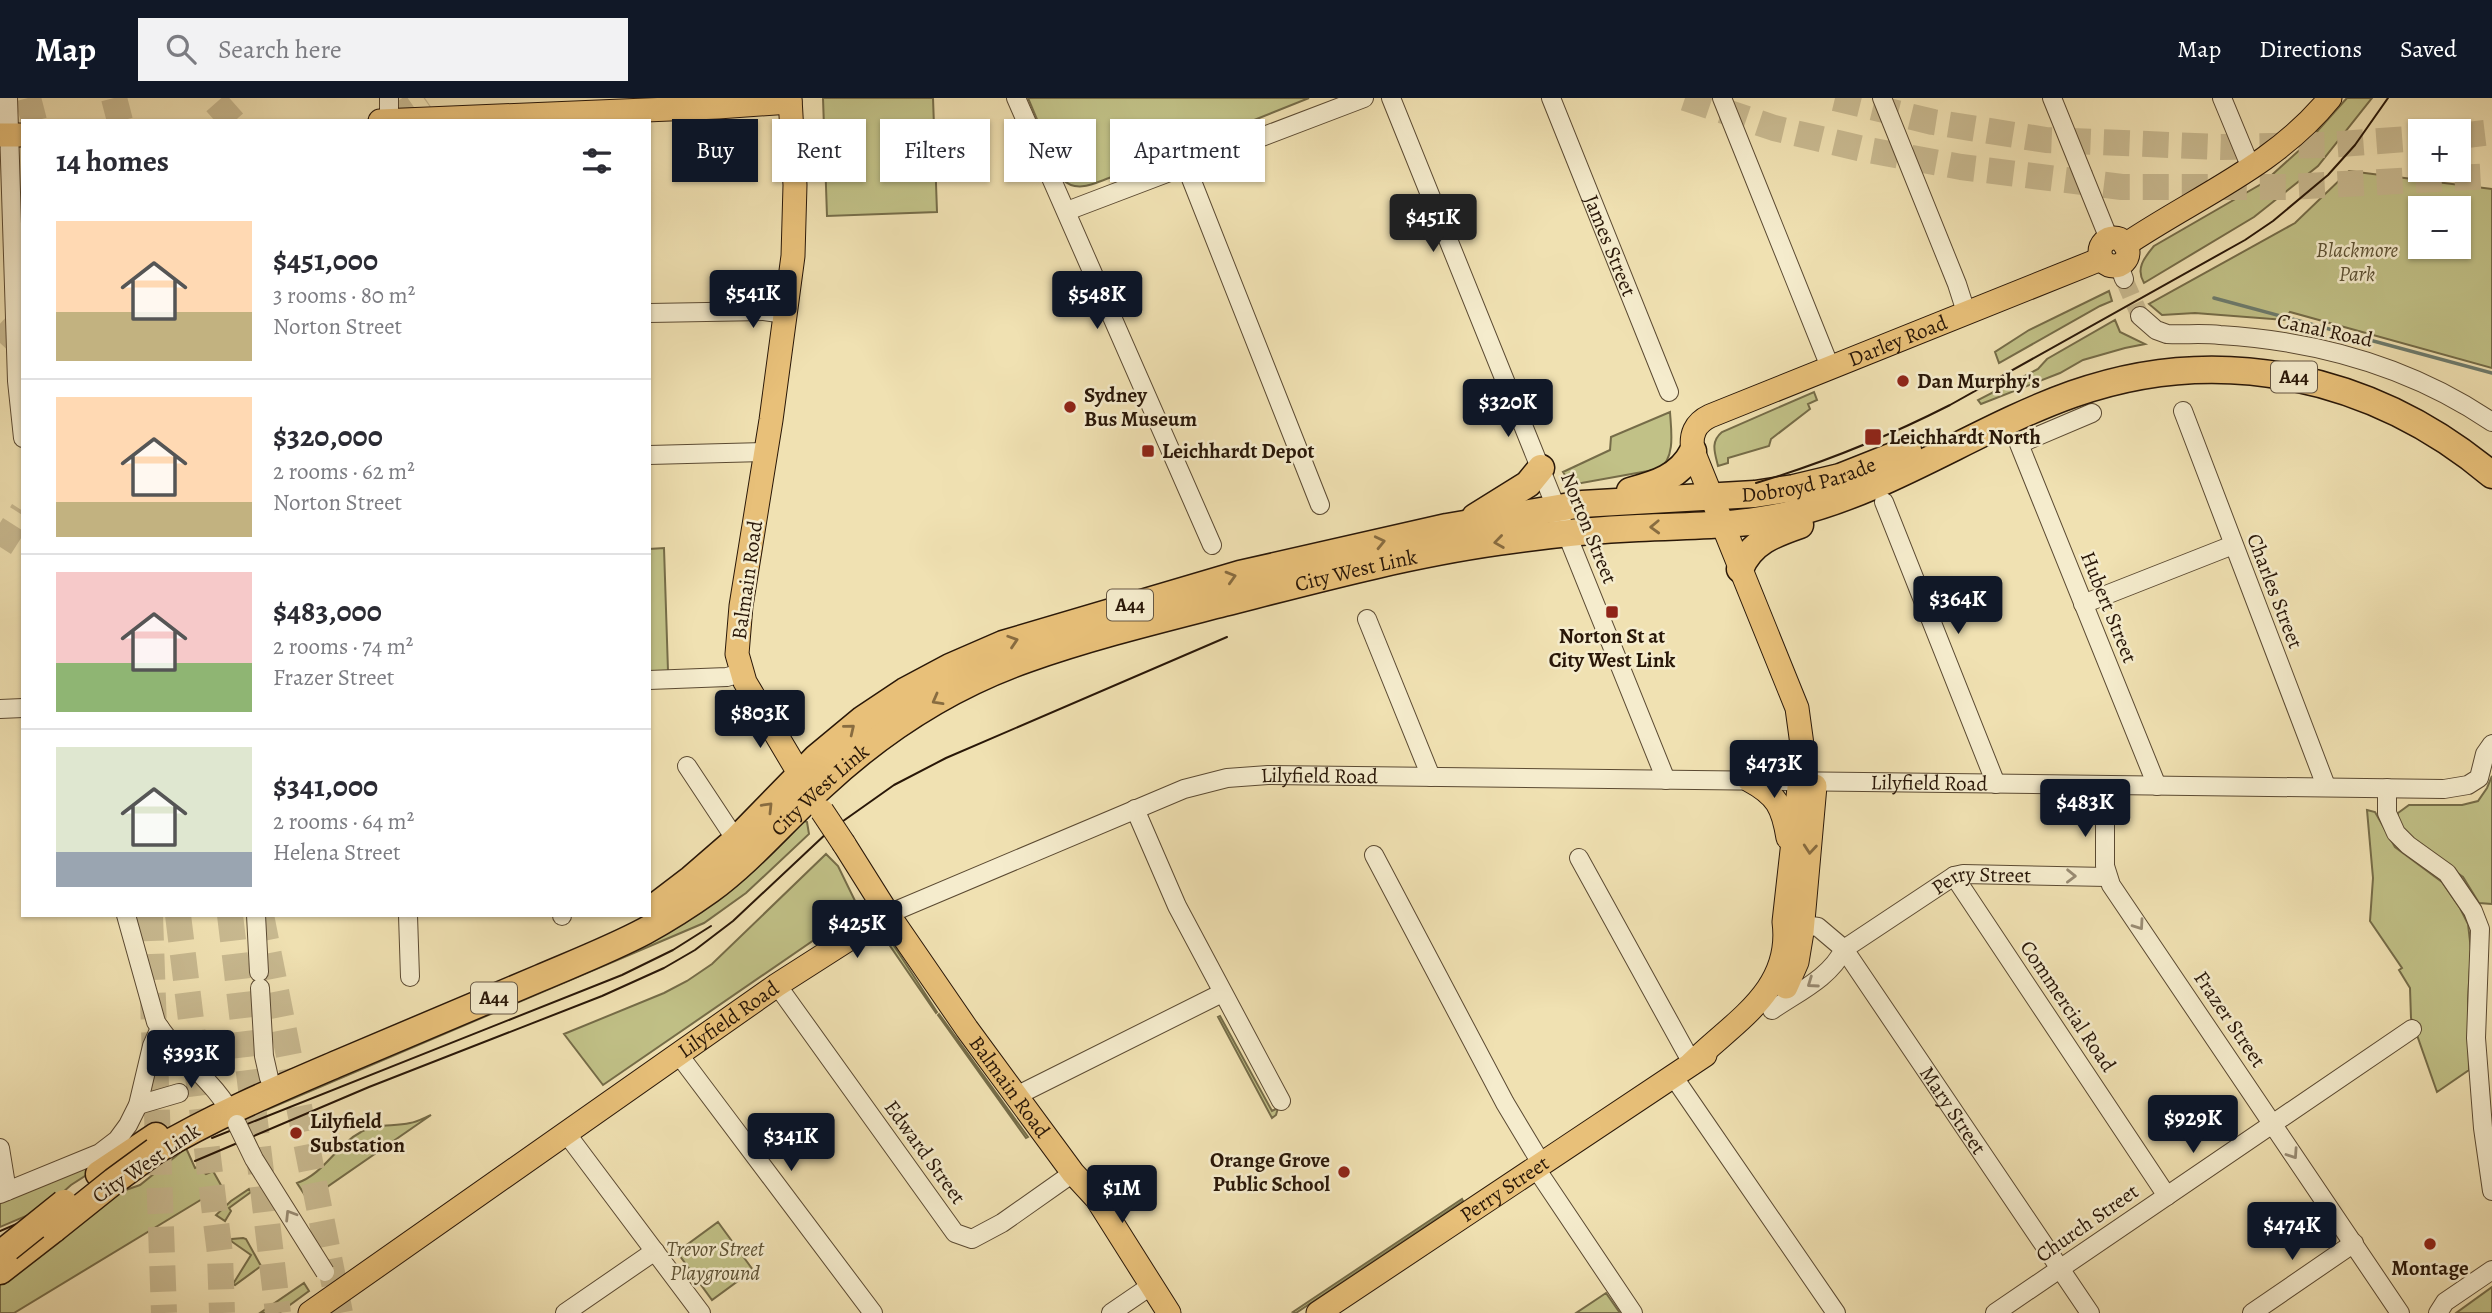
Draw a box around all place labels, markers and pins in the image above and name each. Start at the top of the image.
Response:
pin: $451K [1384,194,1482,254]
pin: $541K [704,271,802,330]
pin: $548K [1048,272,1146,331]
place label: Dan Murphy's [1917,367,2040,395]
marker: Dan Murphy's [1895,373,1911,389]
pin: $320K [1459,380,1557,439]
place label: Sydney Bus Museum [1084,381,1197,433]
marker: Sydney Bus Museum [1062,399,1078,415]
place label: Leichhardt North [1889,423,2041,451]
marker: Leichhardt North [1863,427,1883,447]
place label: Leichhardt Depot [1162,437,1314,465]
marker: Leichhardt Depot [1140,443,1156,459]
pin: $364K [1909,576,2007,636]
marker: Norton St at City West Link [1604,604,1620,620]
place label: Norton St at City West Link [1549,622,1675,674]
pin: $803K [711,690,809,750]
pin: $473K [1725,740,1823,800]
pin: $483K [2036,780,2134,839]
pin: $425K [808,900,906,960]
pin: $393K [142,1030,240,1090]
pin: $929K [2144,1096,2242,1155]
place label: Lilyfield Substation [310,1107,405,1159]
pin: $341K [742,1114,840,1173]
marker: Lilyfield Substation [288,1125,304,1141]
place label: Orange Grove Public School [1210,1146,1330,1198]
marker: Orange Grove Public School [1336,1164,1352,1180]
pin: $1M [1088,1166,1156,1225]
pin: $474K [2243,1202,2341,1262]
marker: Montage [2422,1236,2438,1252]
place label: Montage [2391,1254,2469,1282]

